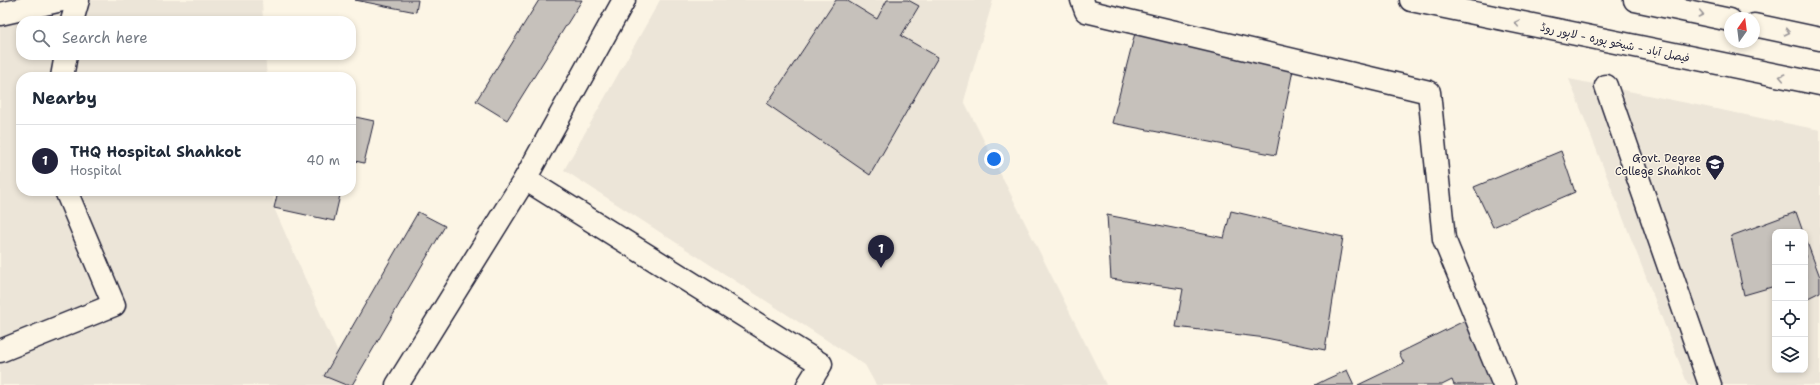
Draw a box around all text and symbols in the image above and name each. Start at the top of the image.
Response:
one-way arrow [1698,9,1704,17]
north arrow [1724,12,1760,48]
search box [16,16,356,60]
one-way arrow [1514,19,1520,27]
street label: فیصل آباد - شیخو پورہ - لاہور روڈ [1539,20,1691,67]
icon: search [30,27,52,49]
one-way arrow [1784,27,1790,35]
text: Search here [62,28,148,48]
one-way arrow [1779,73,1785,81]
text: Nearby [32,87,97,109]
text: THQ Hospital Shahkot [70,142,241,162]
your location [984,149,1004,169]
place label: Govt. Degree College Shahkot [1615,151,1701,179]
text: 1 [42,152,48,169]
text: 40 m [306,152,340,169]
school or university icon: Govt. Degree College Shahkot [1704,153,1726,181]
text: Hospital [70,162,121,179]
map controls [1772,229,1808,373]
button: + [1772,229,1808,265]
pin: 1 [868,235,894,268]
button: − [1772,265,1808,301]
button: locate [1772,301,1808,337]
button: layers [1772,337,1808,373]

